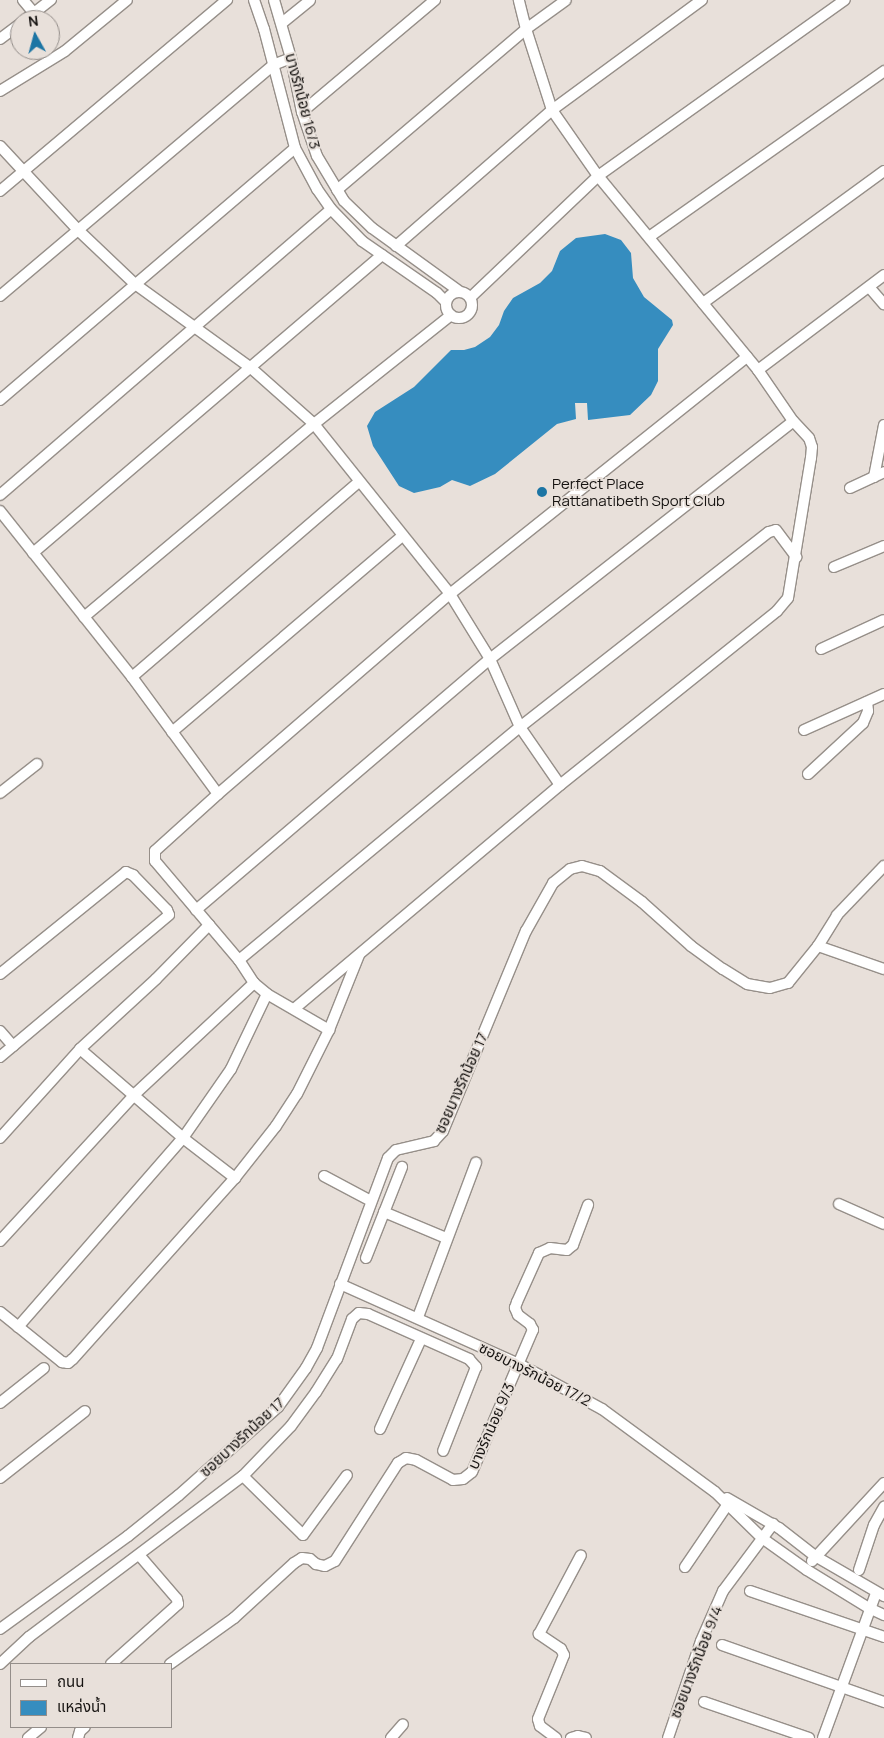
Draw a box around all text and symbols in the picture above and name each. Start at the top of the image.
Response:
north arrow [10,10,60,60]
text: N [27,11,39,31]
street label: บางรักน้อย 16/3 [282,51,324,151]
place label: Perfect Place Rattanatibeth Sport Club [552,474,725,509]
marker: Perfect Place Rattanatibeth Sport Club [536,486,548,498]
street label: ซอยบางรักน้อย 17 [431,1030,491,1136]
street label: ซอยบางรักน้อย 17/2 [476,1338,594,1410]
street label: บางรักน้อย 9/3 [464,1380,518,1472]
street label: ซอยบางรักน้อย 17 [196,1393,288,1481]
street label: ซอยบางรักน้อย 9/4 [666,1603,726,1721]
legend [10,1663,172,1728]
text: ถนน [57,1671,84,1692]
text: แหล่งน้ำ [57,1696,106,1717]

